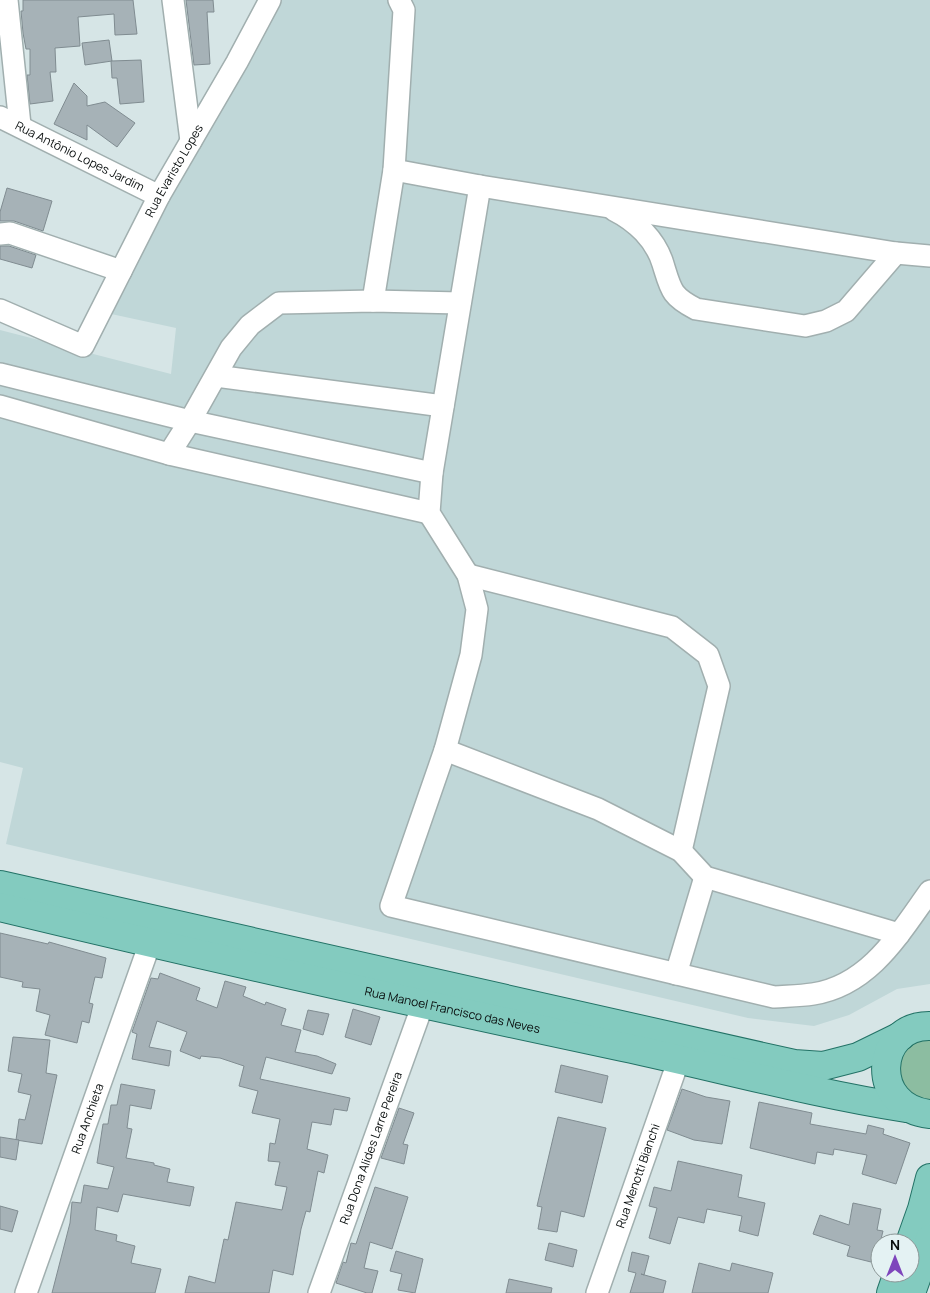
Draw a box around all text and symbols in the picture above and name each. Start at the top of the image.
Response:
street label: Rua Antônio Lopes Jardim [12,117,147,195]
street label: Rua Evaristo Lopes [141,121,207,220]
street label: Rua Manoel Francisco das Neves [363,982,542,1037]
street label: Rua Dona Alides Larre Pereira [335,1069,406,1227]
street label: Rua Anchieta [67,1081,108,1156]
street label: Rua Menotti Bianchi [611,1121,664,1230]
north arrow [870,1233,920,1283]
text: N [890,1235,900,1254]

